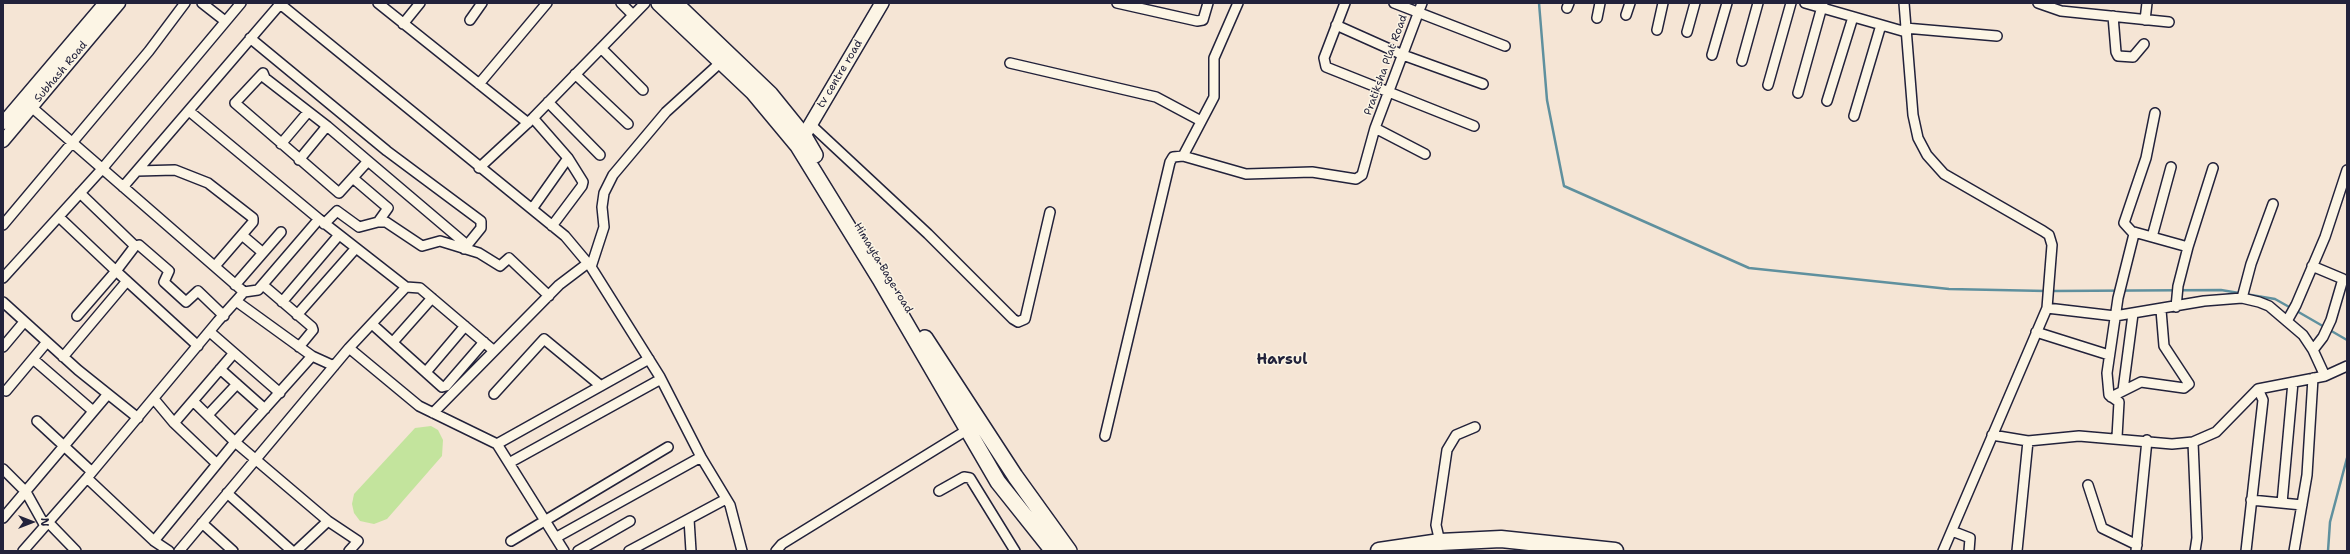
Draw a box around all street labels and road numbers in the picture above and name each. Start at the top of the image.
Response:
street label: Pratiksha Plat Road [1362,13,1410,117]
street label: tv centre road [815,38,865,110]
street label: Subhash Road [32,39,90,105]
street label: Himayta Bage road [851,220,915,316]

